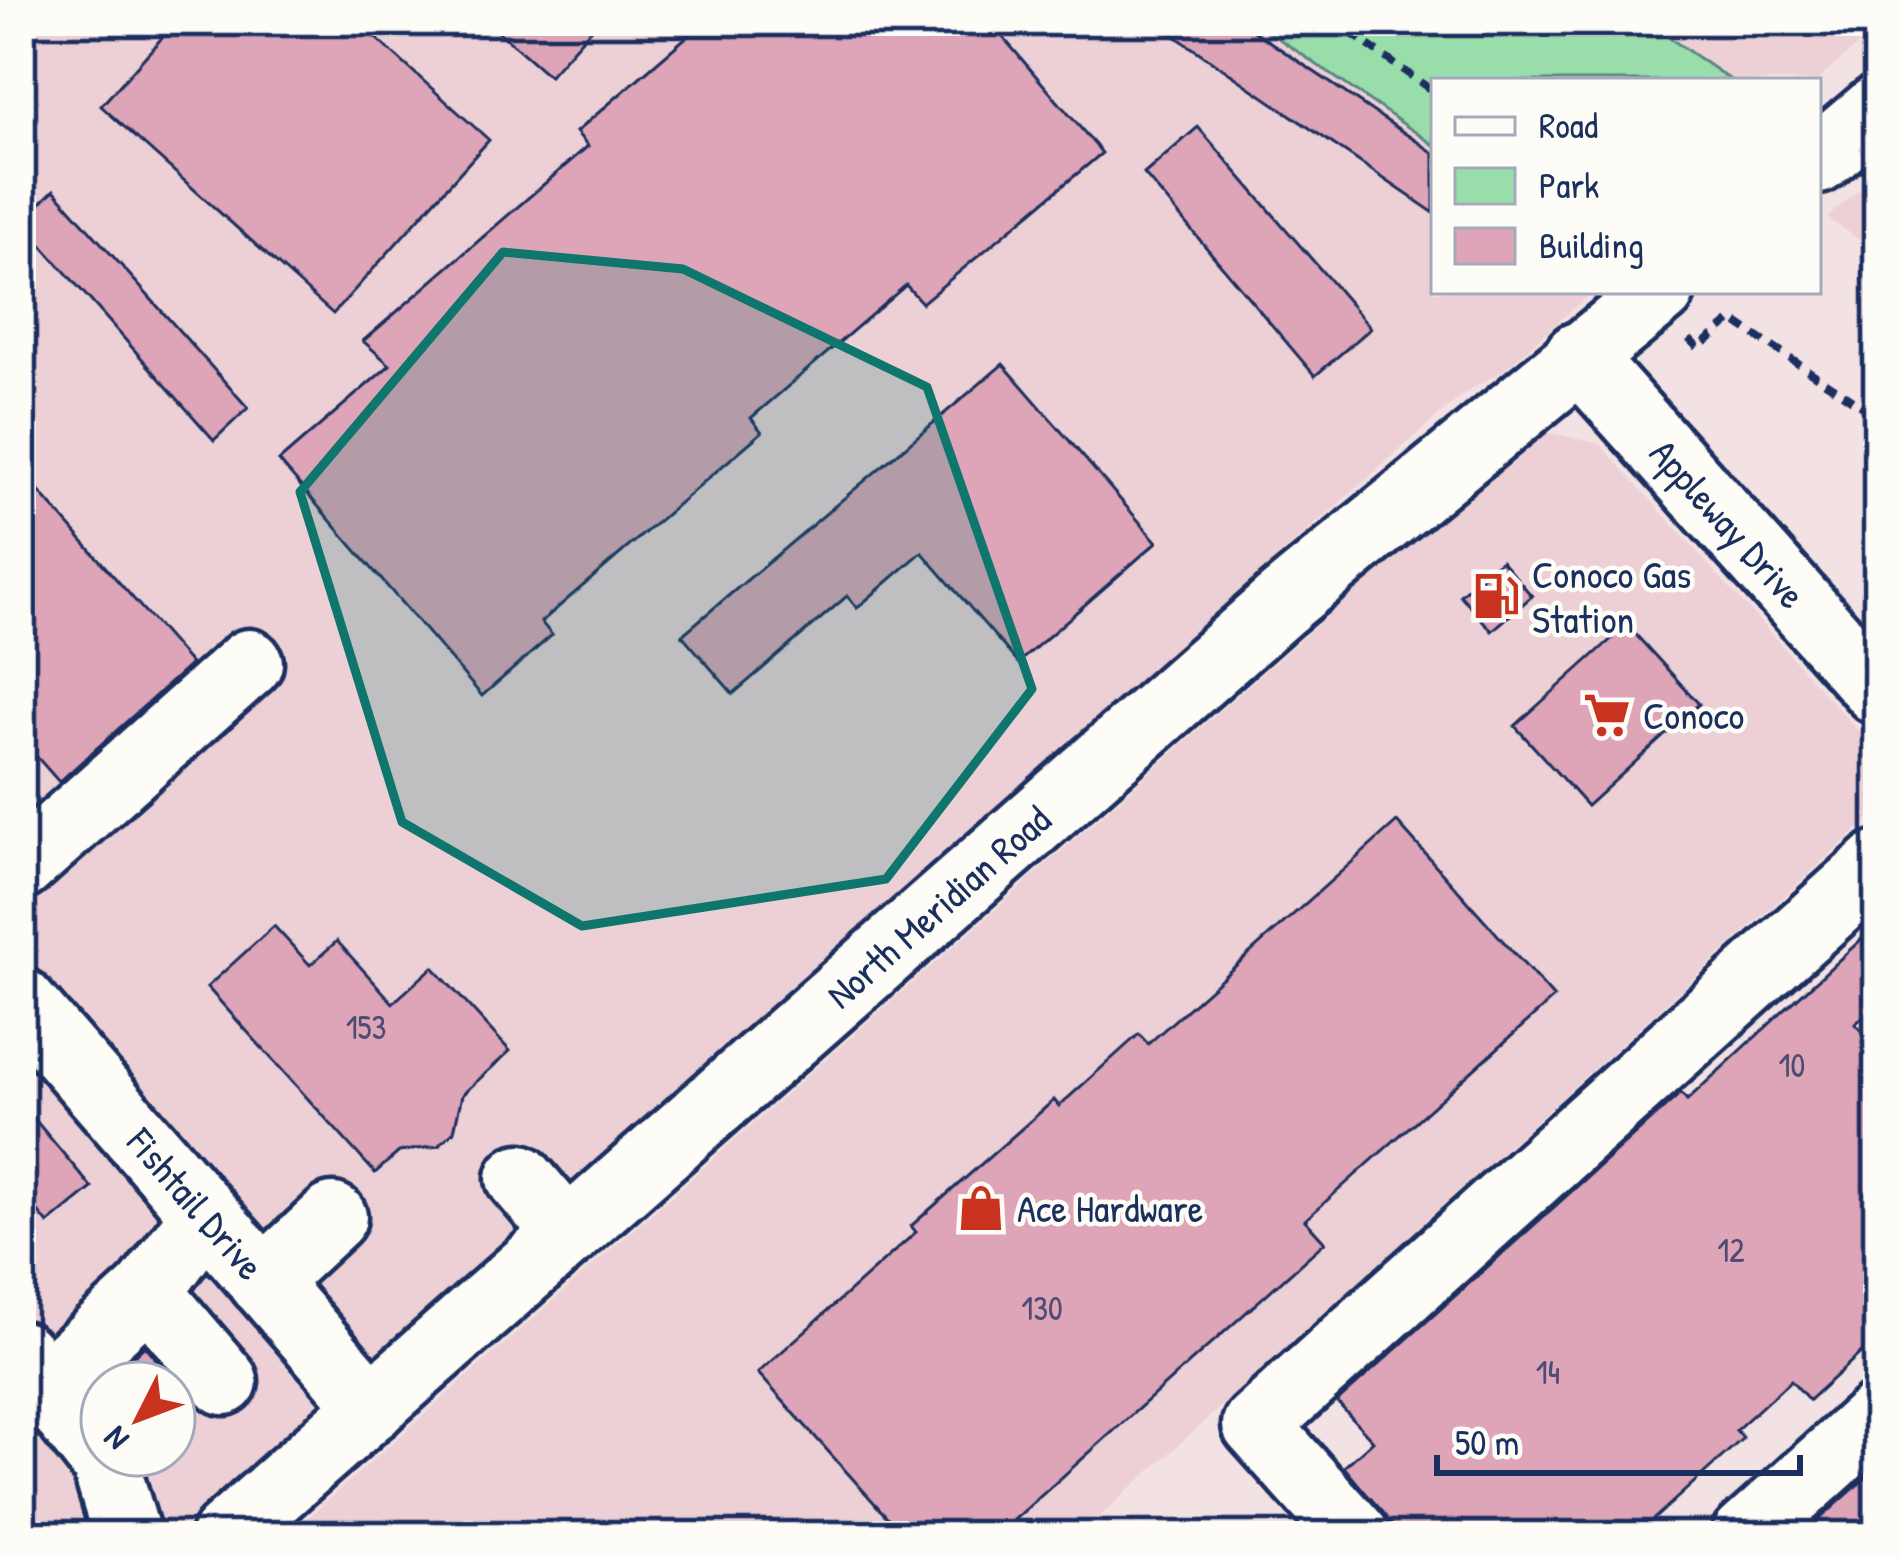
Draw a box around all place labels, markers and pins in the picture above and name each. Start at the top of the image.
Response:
place label: Conoco Gas Station [1532,547,1691,645]
fuel station icon: Conoco Gas Station [1471,571,1521,621]
place label: Conoco [1643,688,1744,741]
supermarket icon: Conoco [1582,690,1632,740]
place label: Ace Hardware [1017,1181,1203,1234]
shop icon: Ace Hardware [956,1183,1006,1233]

